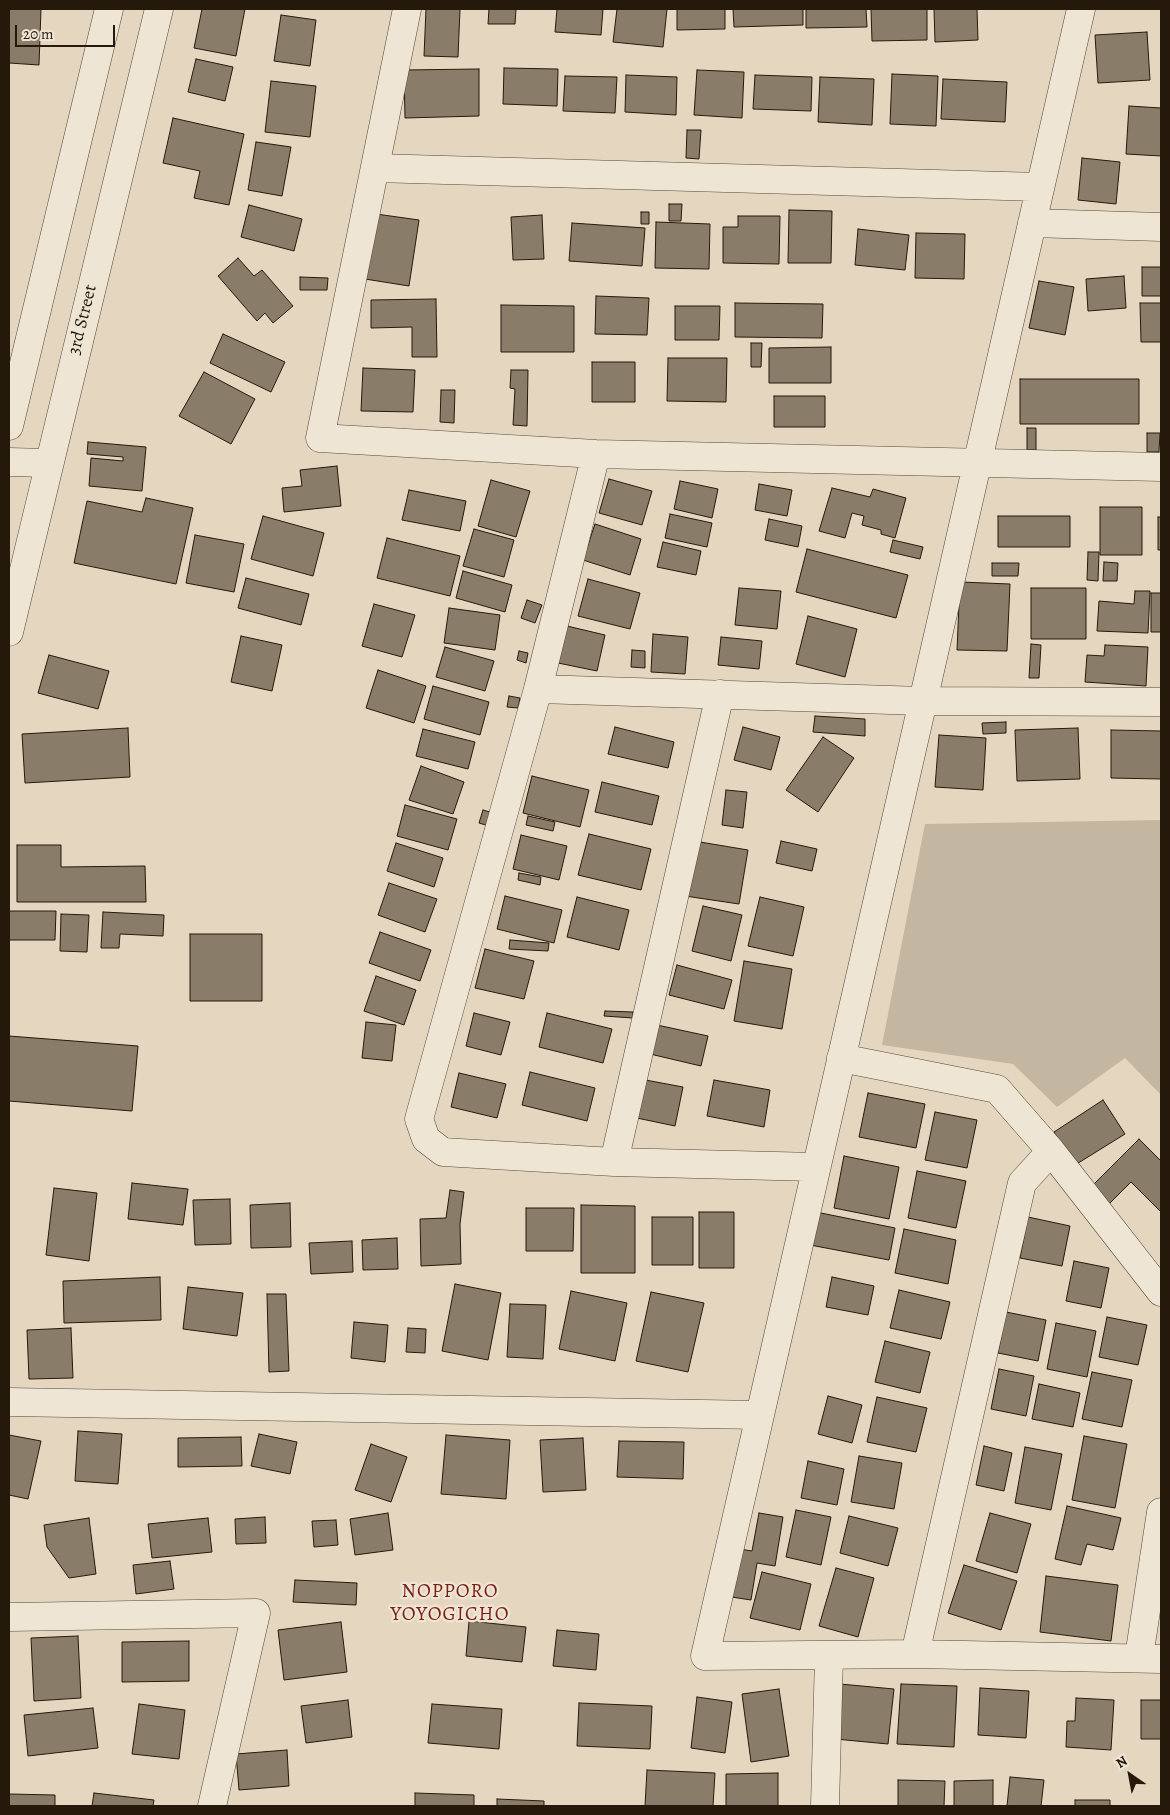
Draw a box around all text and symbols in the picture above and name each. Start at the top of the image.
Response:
scale bar [18,15,118,47]
text: 20 m [23,24,54,44]
street label: 3rd Street [64,283,102,357]
district label: NOPPORO YOYOGICHO [389,1580,511,1627]
north arrow [1105,1750,1155,1800]
text: N [1112,1751,1131,1773]

